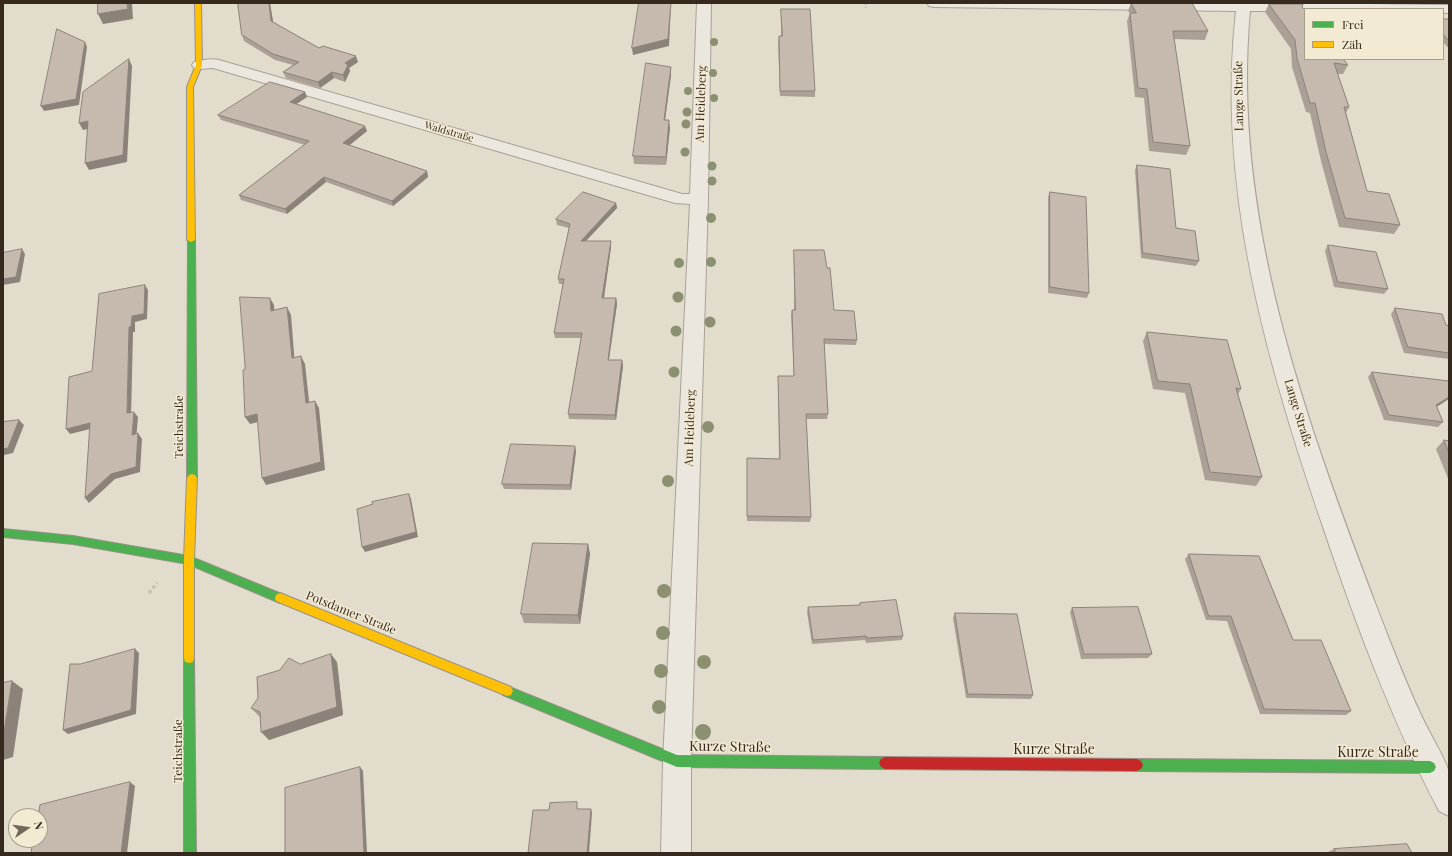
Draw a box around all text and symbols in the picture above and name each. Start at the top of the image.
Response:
legend [1304,8,1444,60]
text: Frei [1342,16,1364,32]
text: Zäh [1342,36,1362,52]
street label: Lange Straße [1231,61,1247,131]
street label: Am Heideberg [692,65,710,143]
street label: Waldstraße [423,119,475,145]
street label: Lange Straße [1281,377,1315,449]
street label: Am Heideberg [681,389,699,467]
street label: Teichstraße [172,395,186,459]
street label: Potsdamer Straße [304,588,398,638]
street label: Teichstraße [171,719,185,783]
street label: Kurze Straße [689,738,771,756]
street label: Kurze Straße [1013,742,1095,758]
street label: Kurze Straße [1337,745,1419,761]
north arrow [8,808,48,848]
text: N [31,820,47,831]

